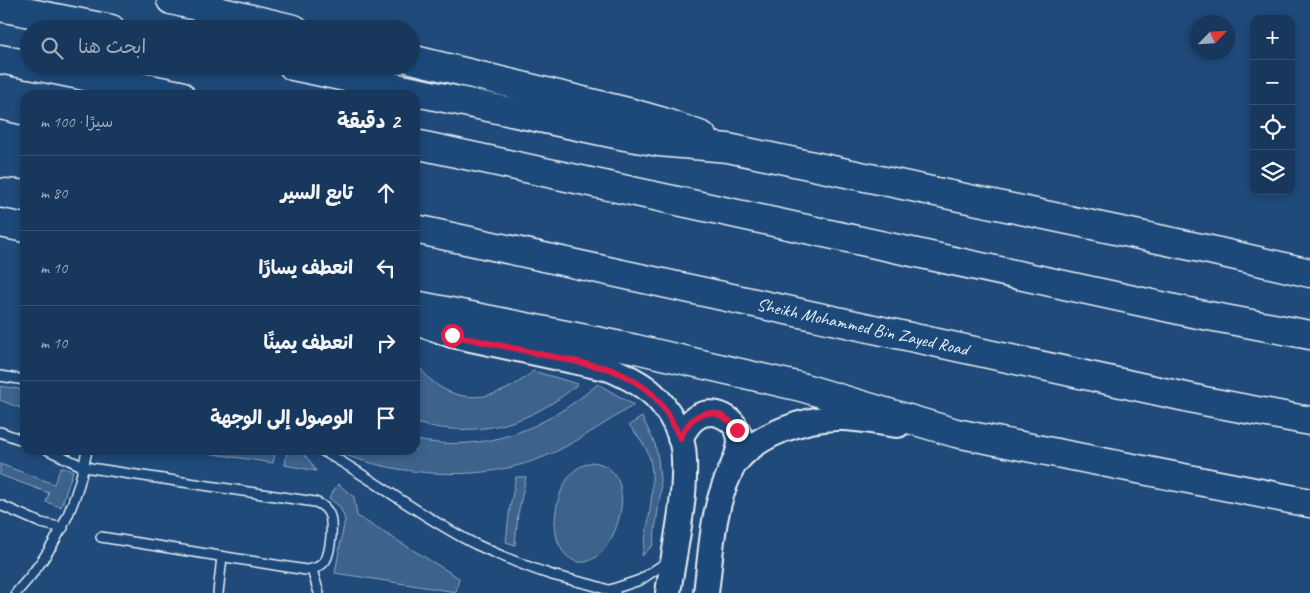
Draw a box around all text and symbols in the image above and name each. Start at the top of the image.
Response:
north arrow [1190,15,1235,60]
map controls [1250,15,1295,195]
button: + [1250,15,1295,60]
search box [20,20,420,75]
icon: search [38,34,66,62]
text: ابحث هنا [78,35,146,59]
button: − [1250,60,1295,105]
button: locate [1250,105,1295,150]
text: 2 دقيقة [337,108,400,134]
text: سيرًا · 100 m [40,112,113,132]
button: layers [1250,150,1295,195]
icon: ahead [372,179,400,207]
text: تابع السير [281,181,353,205]
text: 80 m [40,183,67,203]
icon: left [372,254,400,282]
text: انعطف يسارًا [259,256,353,280]
text: 10 m [40,258,67,278]
street label: Sheikh Mohammed Bin Zayed Road [755,293,973,361]
route start [441,324,464,347]
icon: right [372,329,400,357]
text: انعطف يمينًا [264,331,353,355]
text: 10 m [40,333,67,353]
icon: arrive [372,404,400,432]
text: الوصول إلى الوجهة [210,406,353,430]
route end [726,419,749,442]

